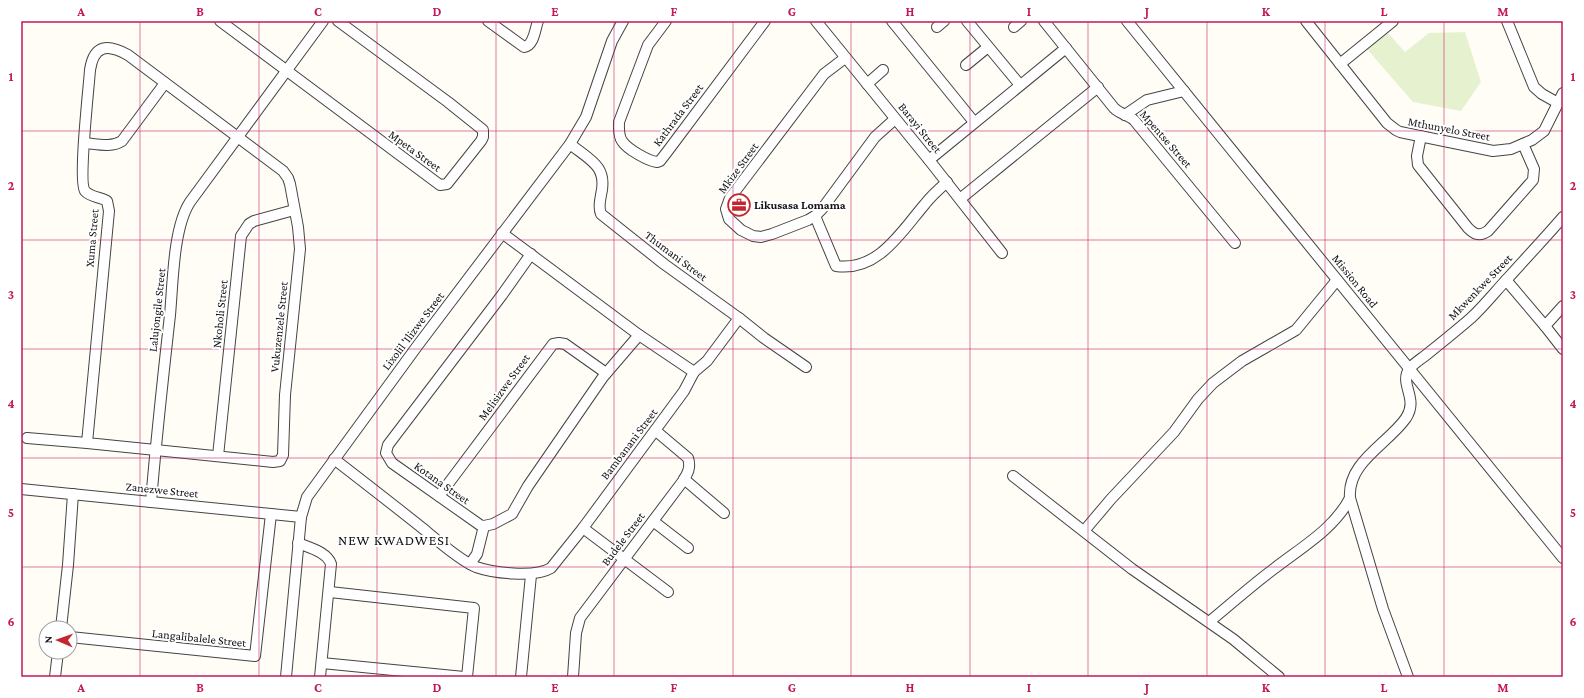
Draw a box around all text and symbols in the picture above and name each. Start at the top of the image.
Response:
text: A [76,4,85,19]
text: B [196,4,204,19]
text: C [314,4,322,19]
text: D [433,4,442,19]
text: E [551,4,559,19]
text: F [671,4,678,19]
text: G [788,4,796,19]
text: H [906,4,915,19]
text: I [1027,4,1031,19]
text: J [1143,4,1149,19]
text: K [1262,4,1271,19]
text: L [1381,4,1388,19]
text: M [1497,4,1509,19]
text: 1 [9,69,14,84]
text: 1 [1571,69,1576,84]
street label: Kathrada Street [650,80,707,149]
street label: Barayi Street [895,100,945,157]
street label: Mpentse Street [1137,107,1196,172]
street label: Mthunyelo Street [1407,114,1492,144]
street label: Mpeta Street [386,127,445,175]
street label: Mkize Street [715,139,762,196]
text: 2 [8,178,15,193]
text: 2 [1570,178,1577,193]
office icon: Likusasa Lomama [726,192,752,218]
place label: Likusasa Lomama [754,198,846,212]
street label: Xuma Street [82,207,102,268]
street label: Thumani Street [642,228,711,285]
street label: Mission Road [1329,251,1381,311]
street label: Mkwenkwe Street [1445,251,1516,323]
street label: Lalujongile Street [146,266,168,353]
street label: Nkoholi Street [209,278,231,349]
street label: Vukuzenzele Street [267,280,291,373]
text: 3 [8,287,14,302]
text: 3 [1570,287,1576,302]
street label: Lixolil 'Ilizwe Street [379,288,448,373]
street label: Melisizwe Street [475,350,533,423]
text: 4 [7,396,15,411]
text: 4 [1569,396,1577,411]
street label: Bambanani Street [598,405,661,482]
street label: Kotana Street [412,459,473,508]
street label: Zanezwe Street [125,479,200,501]
text: 5 [8,505,14,520]
text: 5 [1570,505,1576,520]
street label: Budele Street [598,509,648,568]
district label: NEW KWADWESI [338,532,450,548]
text: 6 [7,614,15,629]
text: 6 [1569,614,1577,629]
north arrow [38,620,78,660]
street label: Langalibalele Street [151,626,248,650]
text: N [42,635,54,644]
text: A [76,680,85,695]
text: B [196,680,204,695]
text: C [314,680,322,695]
text: D [433,680,442,695]
text: E [551,680,559,695]
text: F [671,680,678,695]
text: G [788,680,796,695]
text: H [906,680,915,695]
text: I [1027,680,1031,695]
text: J [1143,680,1149,695]
text: K [1262,680,1271,695]
text: L [1381,680,1388,695]
text: M [1497,680,1509,695]

